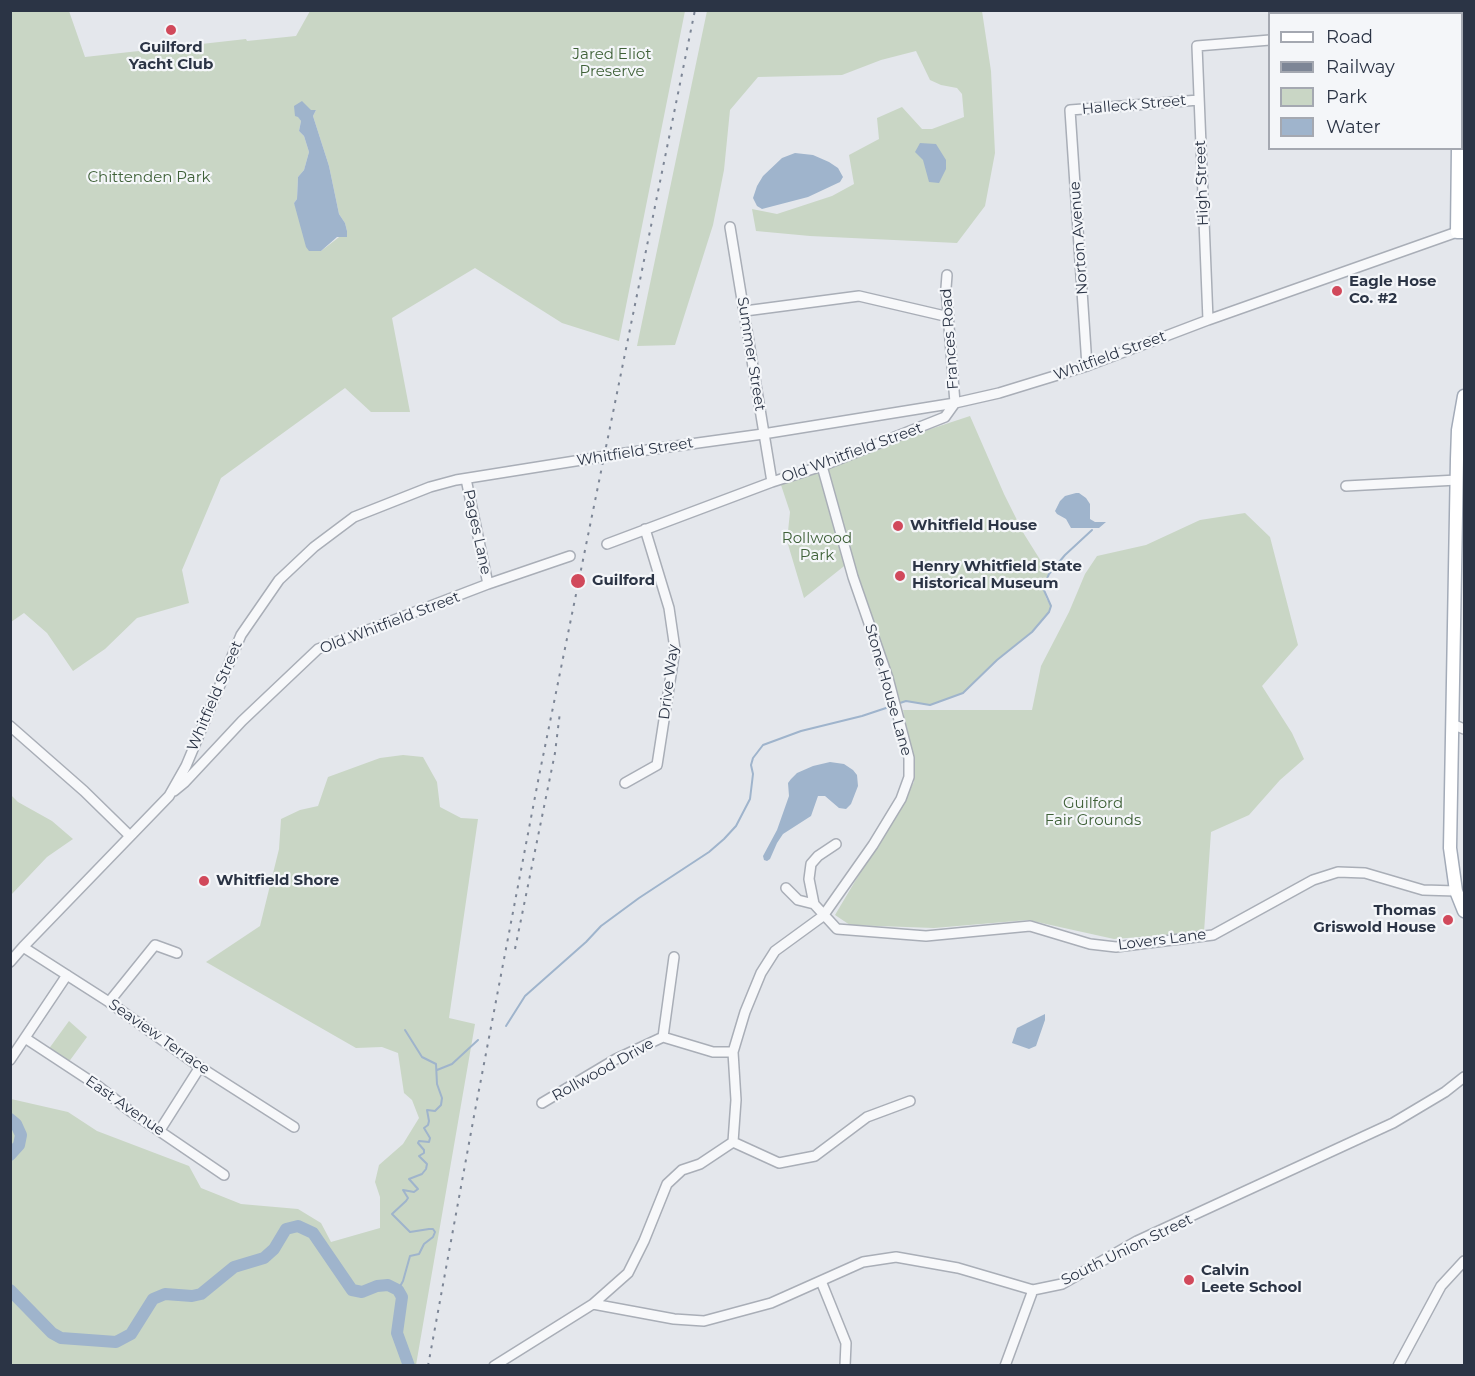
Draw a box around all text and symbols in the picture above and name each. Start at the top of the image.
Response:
legend [1268,12,1463,150]
marker: Guilford Yacht Club [164,23,178,37]
text: Road [1326,26,1373,48]
place label: Guilford Yacht Club [129,39,213,74]
park label: Jared Eliot Preserve [573,46,651,81]
text: Railway [1326,56,1395,78]
text: Park [1326,86,1367,108]
street label: Halleck Street [1081,91,1187,119]
text: Water [1326,116,1381,138]
street label: High Street [1192,140,1212,226]
park label: Chittenden Park [87,169,211,187]
street label: Norton Avenue [1066,181,1092,295]
place label: Eagle Hose Co. #2 [1349,273,1436,308]
marker: Eagle Hose Co. #2 [1330,284,1344,298]
street label: Frances Road [937,288,963,390]
street label: Summer Street [733,296,769,412]
street label: Whitfield Street [1051,327,1169,385]
street label: Old Whitfield Street [779,419,925,487]
street label: Whitfield Street [575,434,695,470]
street label: Pages Lane [459,488,495,576]
place label: Whitfield House [910,517,1037,535]
marker: Whitfield House [891,519,905,533]
park label: Rollwood Park [782,530,852,565]
place label: Henry Whitfield State Historical Museum [912,558,1082,593]
marker: Henry Whitfield State Historical Museum [893,569,907,583]
marker: Guilford [569,572,587,590]
place label: Guilford [592,572,655,590]
street label: Old Whitfield Street [317,588,463,658]
street label: Stone House Lane [861,622,915,758]
street label: Whitfield Street [184,638,246,754]
street label: Drive Way [655,643,683,721]
park label: Guilford Fair Grounds [1045,795,1141,830]
place label: Whitfield Shore [216,872,339,890]
marker: Whitfield Shore [197,874,211,888]
place label: Thomas Griswold House [1313,902,1436,937]
marker: Thomas Griswold House [1441,913,1455,927]
street label: Lovers Lane [1117,926,1207,954]
street label: Seaview Terrace [105,995,213,1079]
street label: Rollwood Drive [549,1035,657,1105]
street label: East Avenue [82,1072,168,1140]
street label: South Union Street [1058,1210,1196,1290]
place label: Calvin Leete School [1201,1262,1302,1297]
marker: Calvin Leete School [1182,1273,1196,1287]

